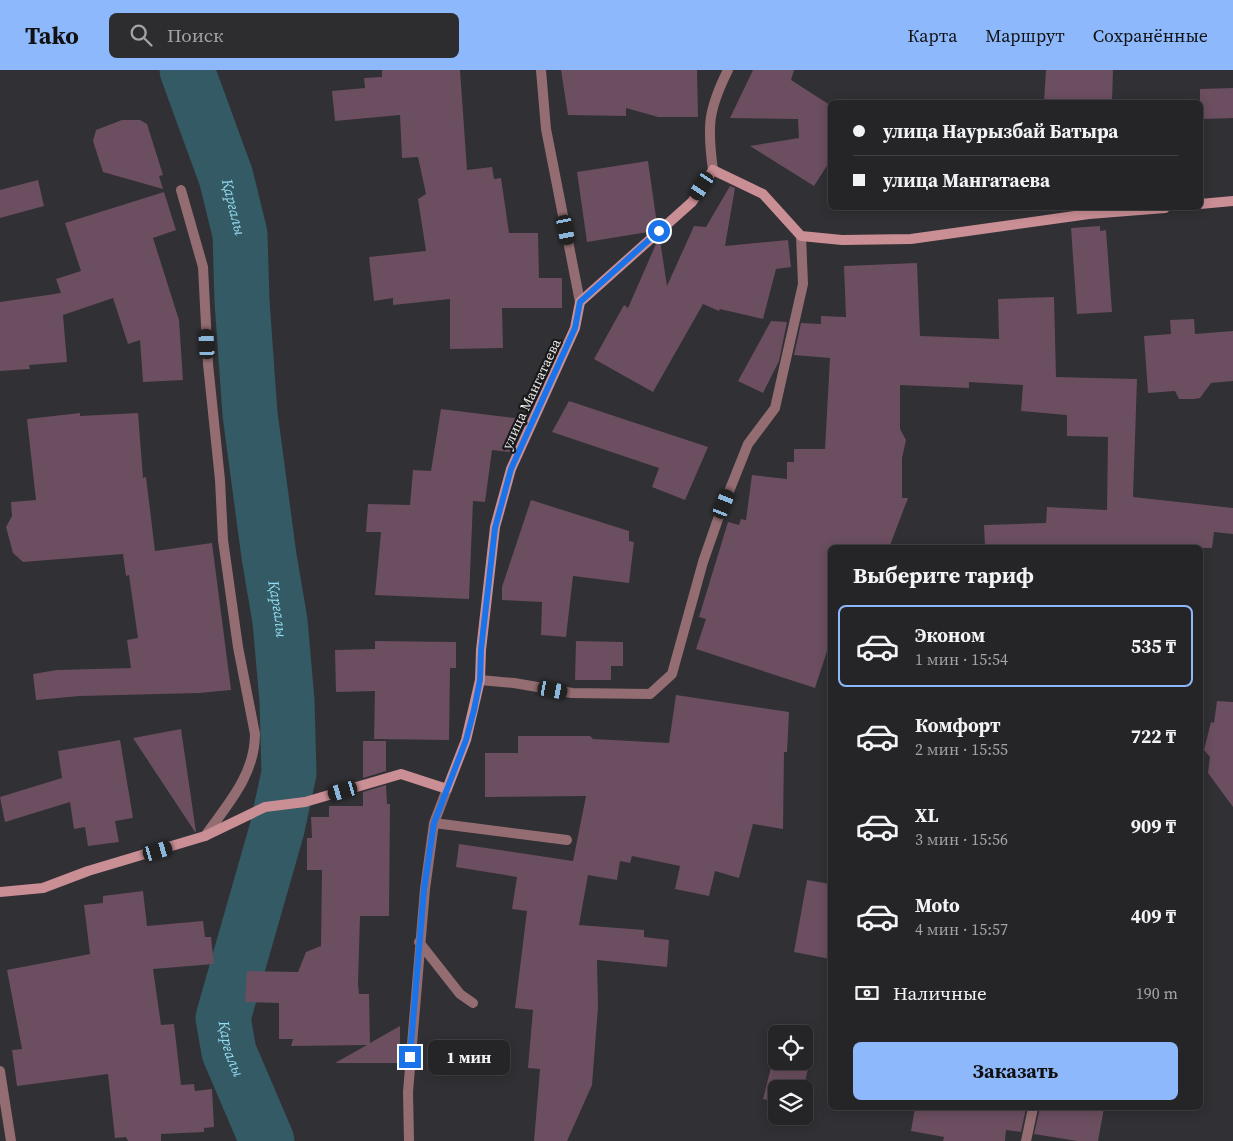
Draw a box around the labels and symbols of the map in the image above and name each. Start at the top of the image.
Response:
car [687,169,716,203]
water label: Қарғалы [217,176,251,238]
car [555,214,576,246]
route start [648,220,670,242]
car [198,329,215,359]
street label: улица Мангатаева [497,335,566,453]
car [711,487,736,521]
water label: Қарғалы [263,578,292,639]
car [536,680,569,700]
car [326,780,359,802]
car [141,840,174,862]
water label: Қарғалы [213,1018,250,1080]
callout: 1 мин [428,1040,510,1074]
route end [399,1046,421,1068]

